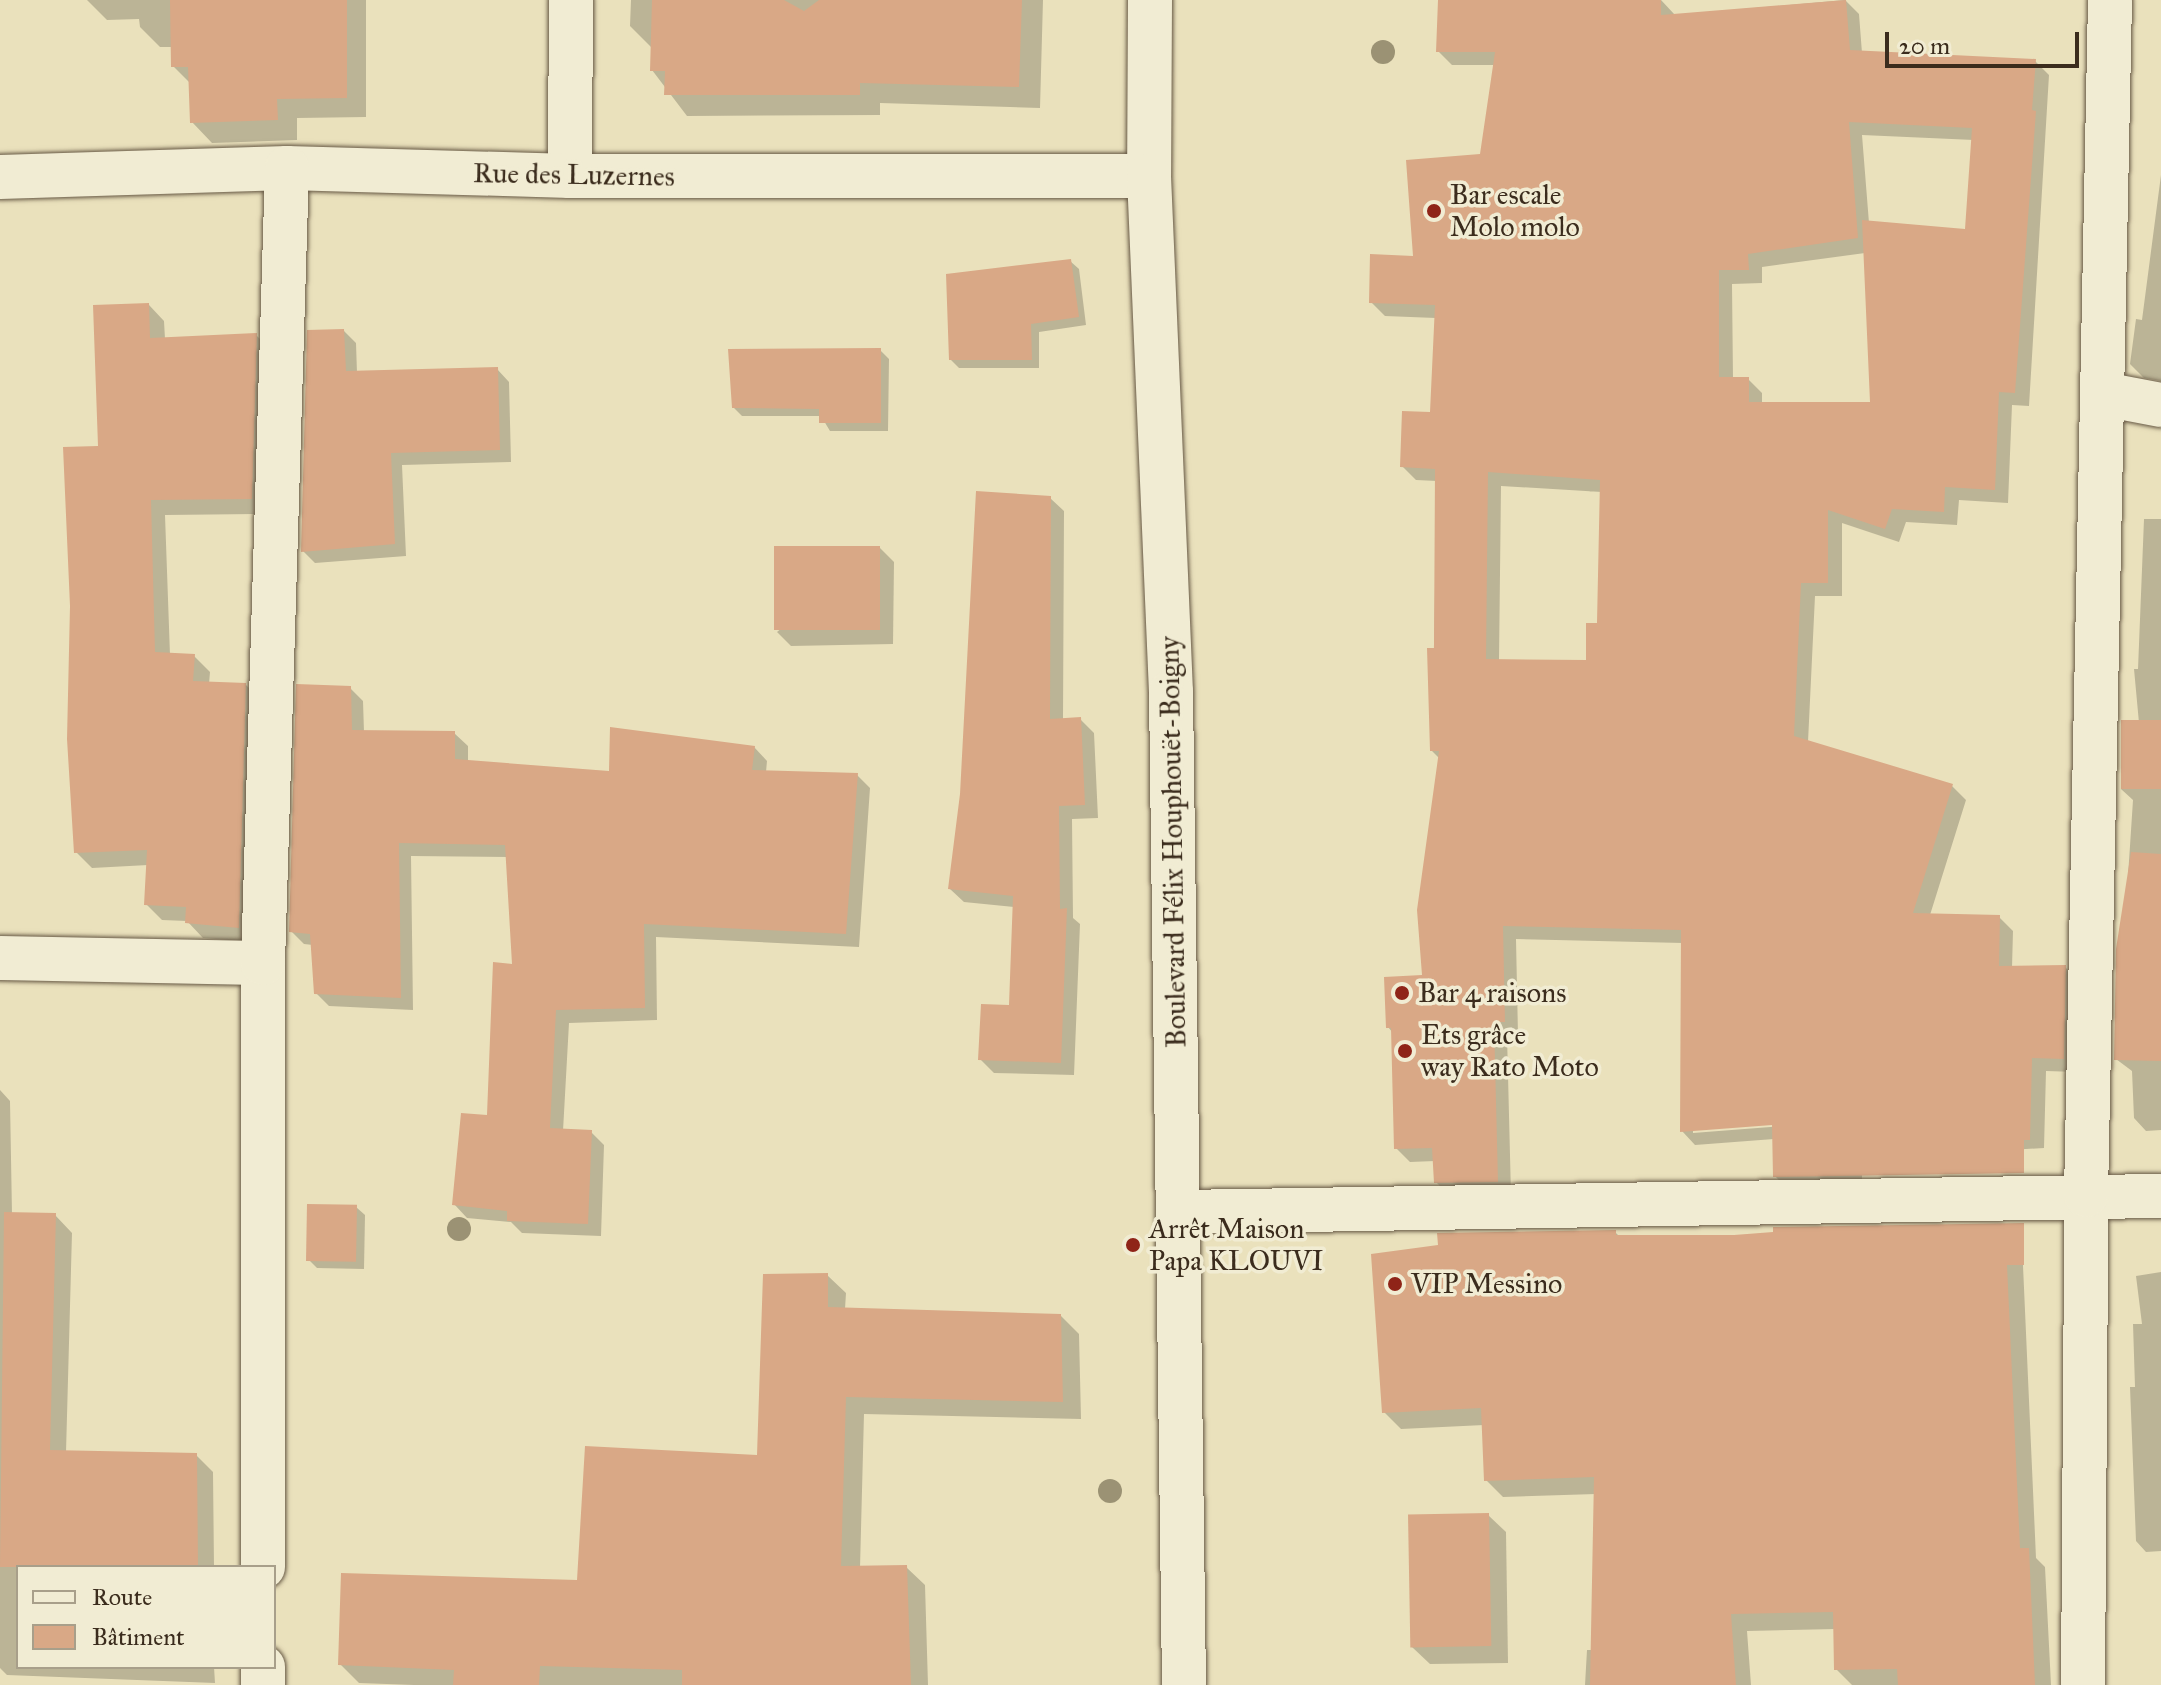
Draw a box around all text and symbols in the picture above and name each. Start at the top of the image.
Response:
scale bar [1889,16,2083,66]
text: 20 m [1899,31,1950,61]
street label: Rue des Luzernes [473,156,675,194]
place label: Bar escale Molo molo [1450,178,1580,244]
marker: Bar escale Molo molo [1425,202,1443,220]
street label: Boulevard Félix Houphouët-Boigny [1153,636,1193,1048]
place label: Bar 4 raisons [1418,976,1566,1010]
marker: Bar 4 raisons [1393,984,1411,1002]
place label: Ets grâce way Rato Moto [1421,1018,1599,1084]
marker: Ets grâce way Rato Moto [1396,1042,1414,1060]
place label: Arrêt Maison Papa KLOUVI [1149,1212,1323,1278]
marker: Arrêt Maison Papa KLOUVI [1124,1236,1142,1254]
place label: VIP Messino [1411,1267,1562,1301]
marker: VIP Messino [1386,1275,1404,1293]
legend [16,1565,276,1669]
text: Route [92,1582,152,1612]
text: Bâtiment [92,1622,185,1652]

